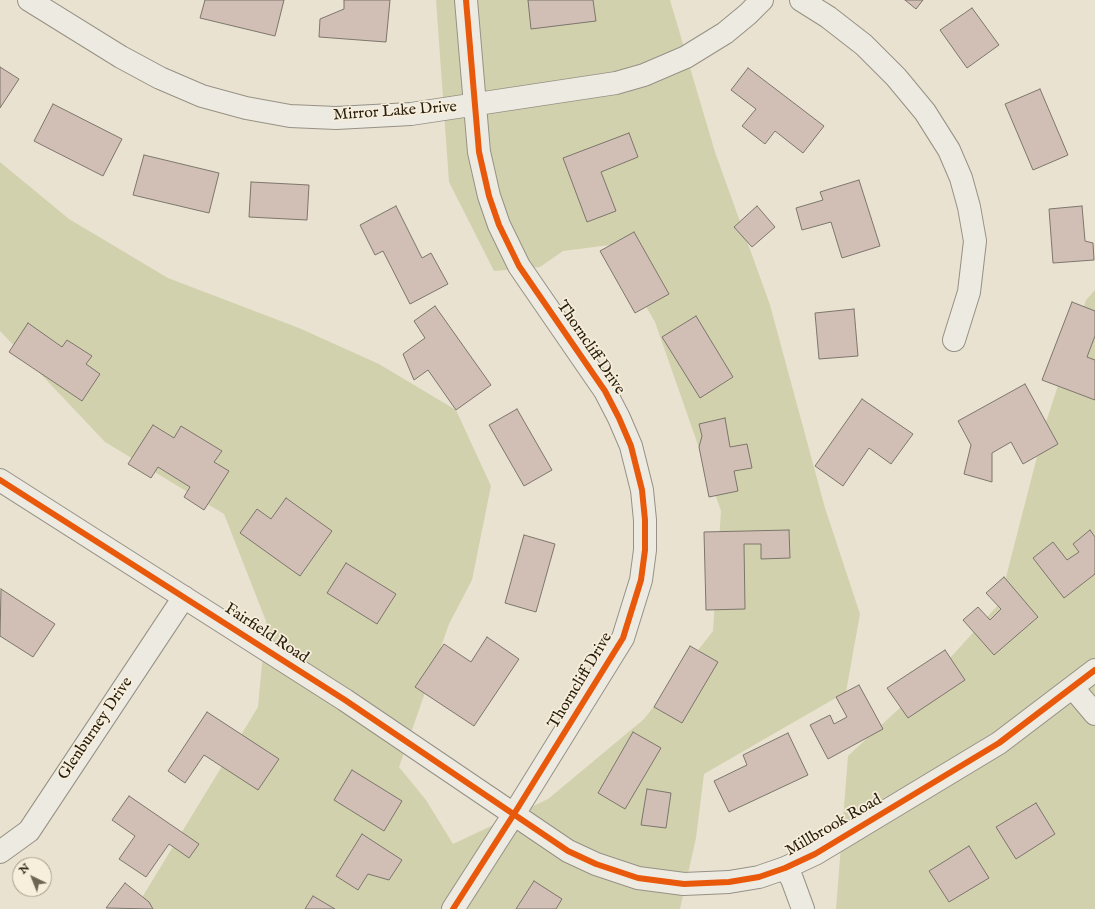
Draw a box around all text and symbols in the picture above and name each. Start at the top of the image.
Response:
street label: Mirror Lake Drive [333,98,457,126]
street label: Thorncliff Drive [552,297,628,399]
street label: Fairfield Road [220,600,312,668]
street label: Thorncliff Drive [545,629,617,733]
street label: Glenburney Drive [54,674,138,784]
street label: Millbrook Road [782,791,886,861]
north arrow [12,857,52,897]
text: N [16,861,33,877]

